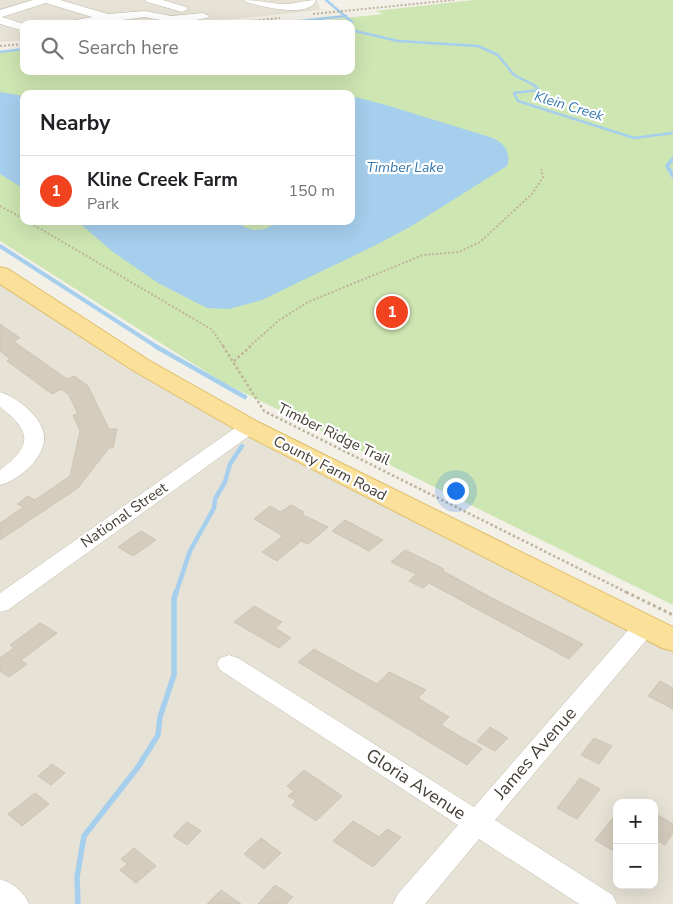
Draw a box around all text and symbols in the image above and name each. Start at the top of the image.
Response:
search box [20,20,355,75]
icon: search [38,34,66,62]
text: Search here [78,35,179,61]
water label: Klein Creek [532,86,607,126]
text: Nearby [40,109,110,137]
water label: Timber Lake [366,158,444,177]
text: Kline Creek Farm [87,167,238,193]
text: 1 [51,180,61,202]
text: 150 m [288,180,335,202]
text: Park [87,193,119,215]
pin: 1 [376,293,408,331]
street label: Timber Ridge Trail [274,398,394,470]
street label: County Farm Road [270,431,390,505]
street label: National Street [77,477,172,552]
your location [443,478,469,504]
street label: James Avenue [488,702,582,805]
street label: Gloria Avenue [362,743,470,825]
map controls [613,799,658,889]
button: + [613,799,658,844]
button: − [613,844,658,889]

